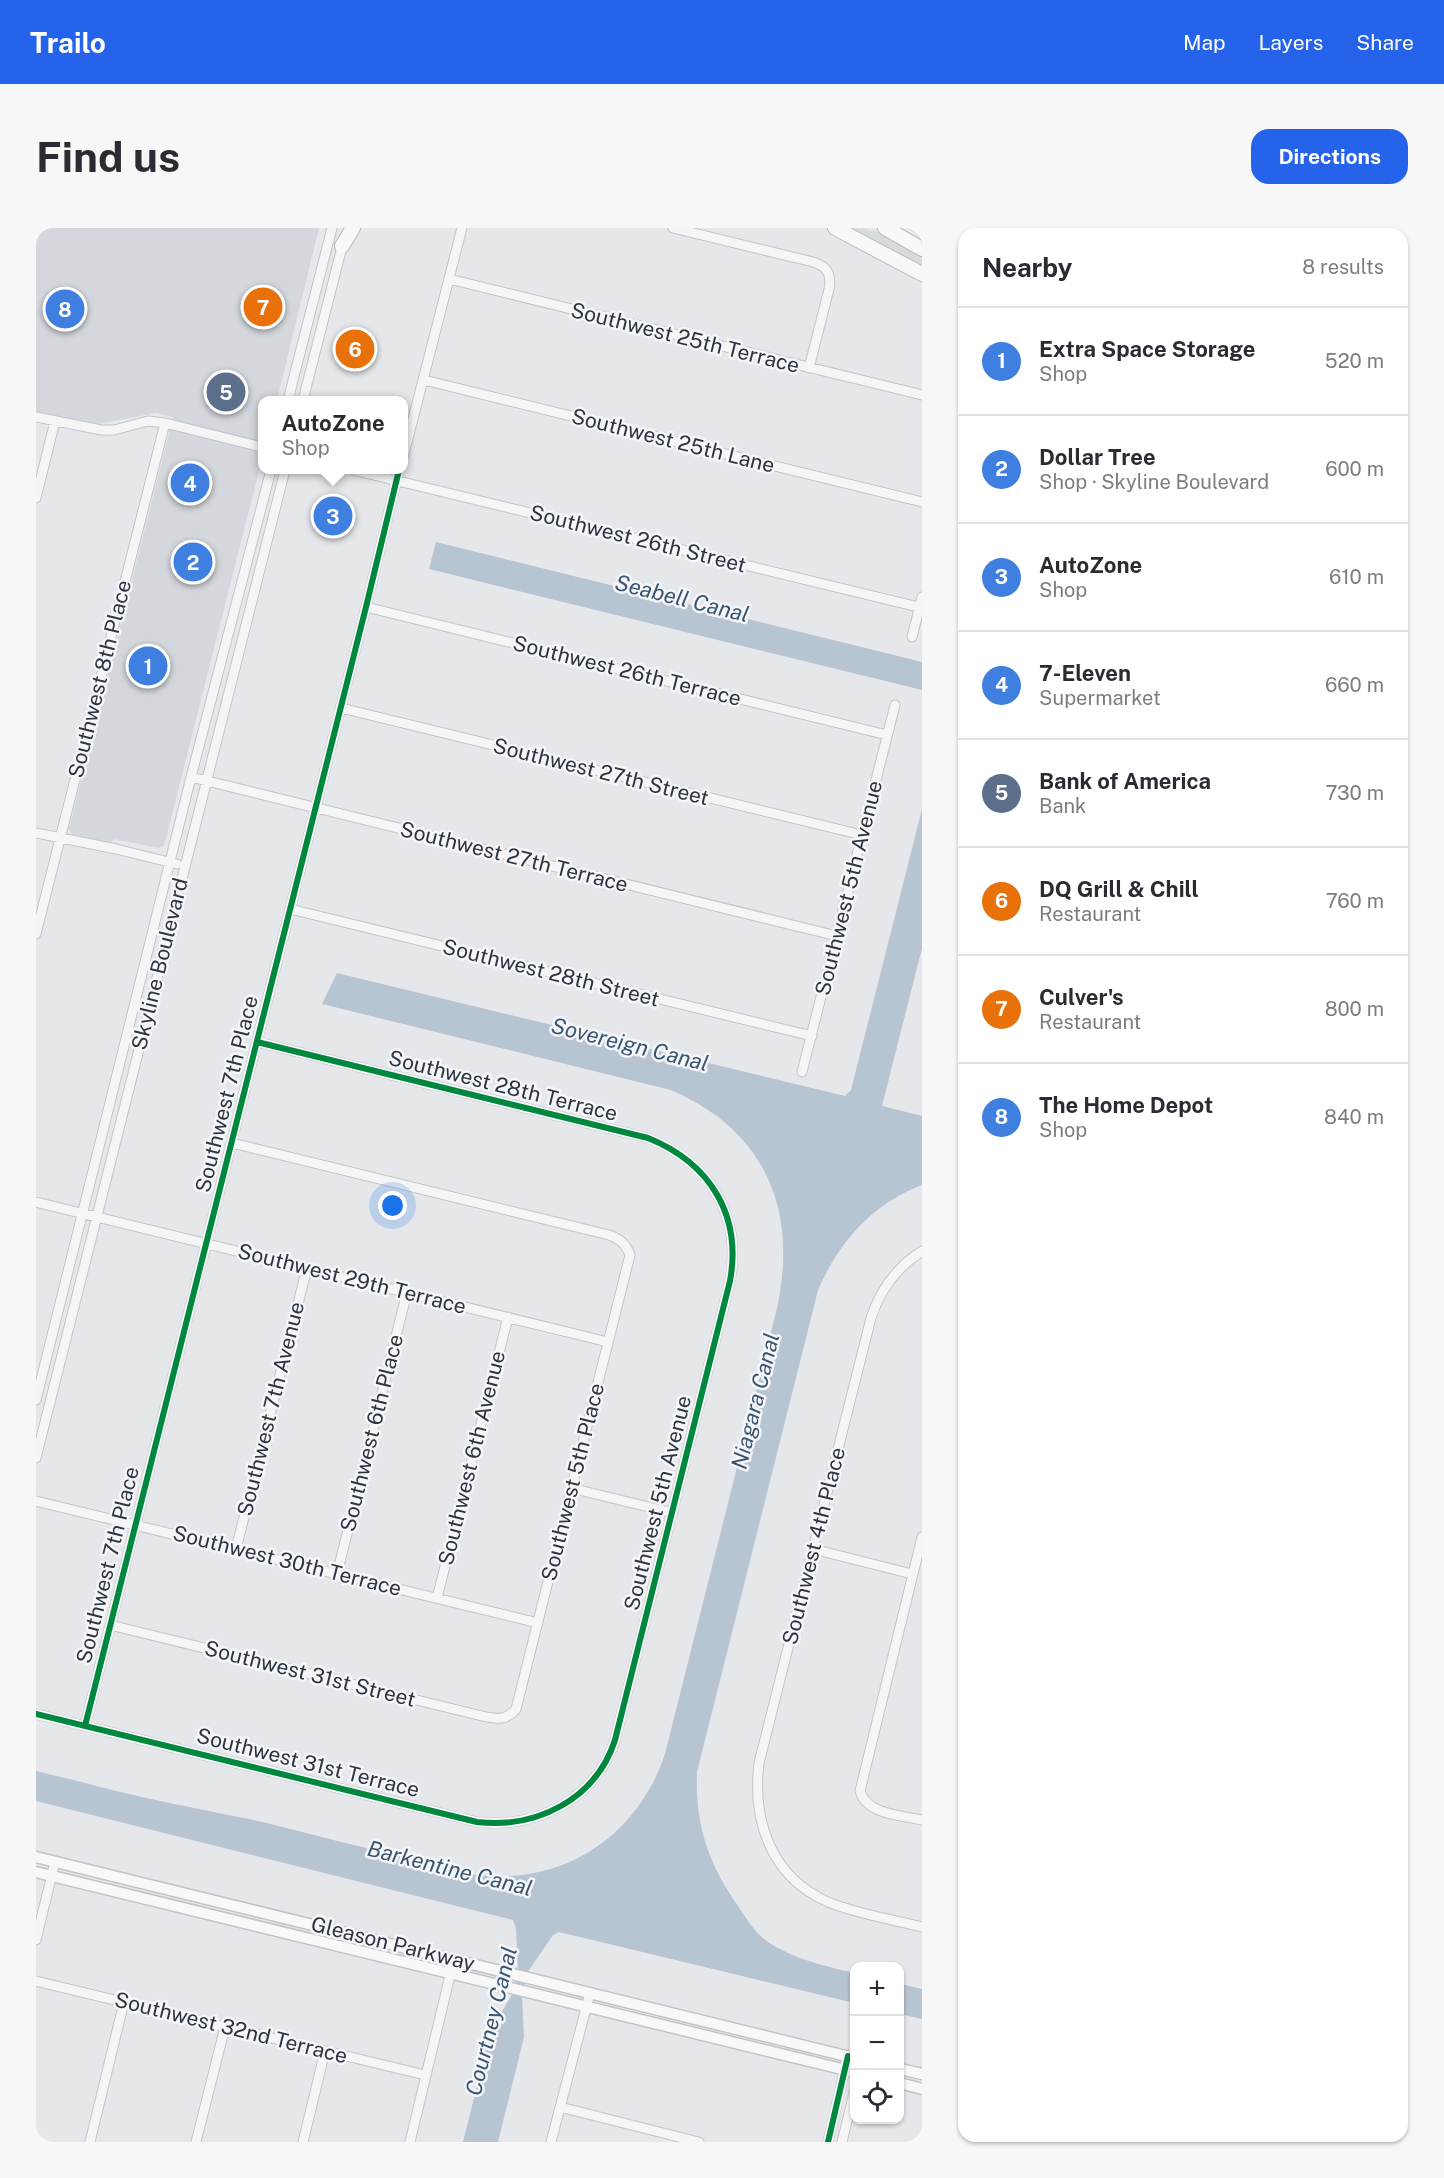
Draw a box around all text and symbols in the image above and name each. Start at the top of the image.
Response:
text: Trailo [30,26,106,59]
text: Map [1183,30,1226,55]
text: Layers [1259,30,1323,55]
text: Share [1356,30,1414,55]
button: Directions [1251,129,1408,184]
text: Find us [36,132,180,181]
text: Nearby [982,252,1072,283]
text: 8 results [1302,255,1384,279]
pin: 7 [244,284,282,329]
pin: 8 [45,286,84,332]
street label: Southwest 25th Terrace [568,297,802,378]
pin: 6 [336,326,374,372]
text: Extra Space Storage [1039,336,1255,362]
text: 1 [997,349,1006,373]
text: 520 m [1325,349,1384,373]
text: Shop [1039,362,1087,386]
pin: 5 [206,370,246,414]
popup [258,396,408,474]
street label: Southwest 25th Lane [569,403,777,478]
text: AutoZone [281,410,385,436]
text: Shop [281,436,330,460]
text: Dollar Tree [1039,444,1156,470]
text: 2 [995,457,1008,481]
text: 600 m [1325,457,1384,481]
pin: 4 [170,460,210,506]
text: Shop · Skyline Boulevard [1039,470,1269,494]
pin: 3 [314,494,352,538]
street label: Southwest 26th Street [527,500,749,577]
pin: 2 [174,540,212,584]
text: AutoZone [1039,552,1142,578]
text: 3 [995,565,1008,589]
text: 610 m [1329,565,1384,589]
water label: Seabell Canal [612,569,752,627]
street label: Southwest 8th Place [63,577,136,780]
text: Shop [1039,578,1087,602]
street label: Southwest 26th Terrace [510,630,744,711]
pin: 1 [128,644,168,688]
text: 7-Eleven [1039,660,1131,686]
text: 4 [995,673,1008,697]
text: 660 m [1325,673,1384,697]
text: Supermarket [1039,686,1161,710]
street label: Southwest 27th Street [491,733,712,810]
text: Bank of America [1039,768,1211,794]
street label: Southwest 5th Avenue [810,778,887,998]
text: 5 [995,781,1008,805]
text: 730 m [1326,781,1384,805]
text: Bank [1039,794,1086,818]
street label: Southwest 27th Terrace [398,816,631,897]
street label: Skyline Boulevard [126,875,193,1052]
text: DQ Grill & Chill [1039,876,1199,902]
text: 6 [995,889,1008,913]
text: 760 m [1326,889,1384,913]
text: Restaurant [1039,902,1141,926]
street label: Southwest 28th Street [440,933,662,1012]
text: Culver's [1039,984,1124,1010]
street label: Southwest 7th Place [190,993,263,1195]
text: 7 [995,997,1008,1021]
text: 800 m [1325,997,1384,1021]
text: Restaurant [1039,1010,1141,1034]
water label: Sovereign Canal [549,1012,711,1076]
street label: Southwest 28th Terrace [386,1045,620,1126]
text: The Home Depot [1039,1092,1213,1118]
text: 8 [995,1105,1008,1129]
text: 840 m [1324,1105,1384,1129]
text: Shop [1039,1118,1087,1142]
your location [378,1191,407,1220]
street label: Southwest 29th Terrace [235,1238,469,1319]
street label: Southwest 7th Avenue [232,1299,309,1519]
water label: Niagara Canal [726,1330,784,1472]
street label: Southwest 6th Place [335,1332,408,1534]
street label: Southwest 6th Avenue [433,1348,510,1568]
street label: Southwest 5th Place [536,1380,609,1583]
street label: Southwest 5th Avenue [619,1393,696,1613]
street label: Southwest 4th Place [777,1444,850,1647]
street label: Southwest 7th Place [71,1464,144,1666]
street label: Southwest 30th Terrace [170,1520,404,1601]
street label: Southwest 31st Street [202,1635,418,1712]
street label: Southwest 31st Terrace [194,1723,422,1802]
water label: Barkentine Canal [365,1835,535,1901]
street label: Gleason Parkway [309,1911,478,1976]
water label: Courtney Canal [460,1944,522,2098]
map controls [850,1962,904,2124]
button: + [850,1962,904,2016]
street label: Southwest 32nd Terrace [112,1986,350,2069]
button: − [850,2016,904,2070]
button: locate [850,2070,904,2124]

